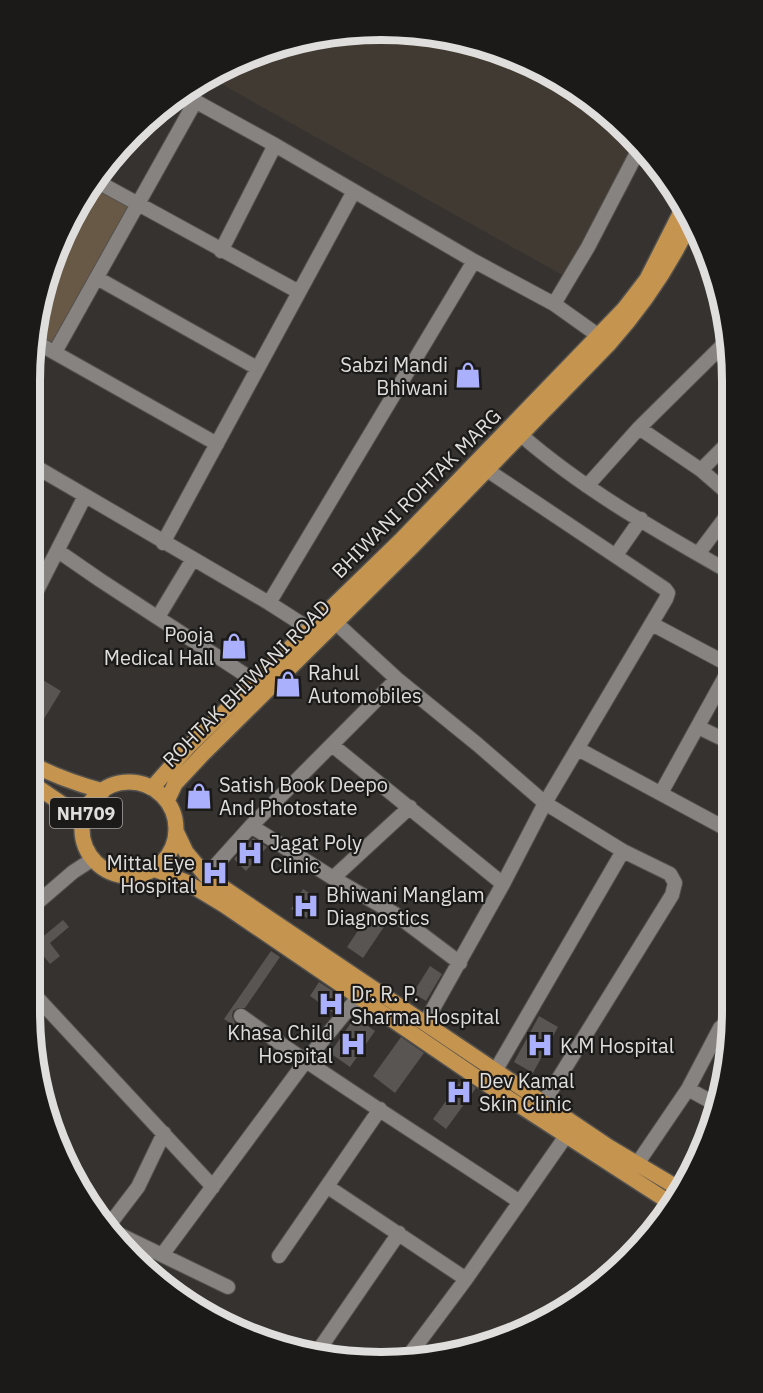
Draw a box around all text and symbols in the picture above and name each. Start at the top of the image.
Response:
place label: Sabzi Mandi Bhiwani [340,351,448,401]
shop icon: Sabzi Mandi Bhiwani [453,360,483,390]
street label: BHIWANI ROHTAK MARG [325,402,507,584]
street label: ROHTAK BHIWANI ROAD [156,593,336,773]
place label: Pooja Medical Hall [104,621,214,671]
shop icon: Pooja Medical Hall [219,631,249,661]
place label: Rahul Automobiles [308,659,422,709]
shop icon: Rahul Automobiles [273,669,303,699]
place label: Satish Book Deepo And Photostate [219,771,388,821]
shop icon: Satish Book Deepo And Photostate [184,781,214,811]
road number: NH709 [50,798,122,828]
place label: Jagat Poly Clinic [270,829,362,879]
hospital icon: Jagat Poly Clinic [235,838,265,868]
place label: Mittal Eye Hospital [107,849,195,899]
hospital icon: Mittal Eye Hospital [200,858,230,888]
place label: Bhiwani Manglam Diagnostics [326,881,485,931]
hospital icon: Bhiwani Manglam Diagnostics [291,891,321,921]
place label: Dr. R. P. Sharma Hospital [351,980,500,1030]
hospital icon: Dr. R. P. Sharma Hospital [316,989,346,1019]
place label: Khasa Child Hospital [227,1019,333,1069]
hospital icon: Khasa Child Hospital [338,1029,368,1059]
hospital icon: K.M Hospital [525,1030,555,1060]
place label: K.M Hospital [560,1032,674,1059]
place label: Dev Kamal Skin Clinic [479,1067,574,1117]
hospital icon: Dev Kamal Skin Clinic [444,1077,474,1107]

